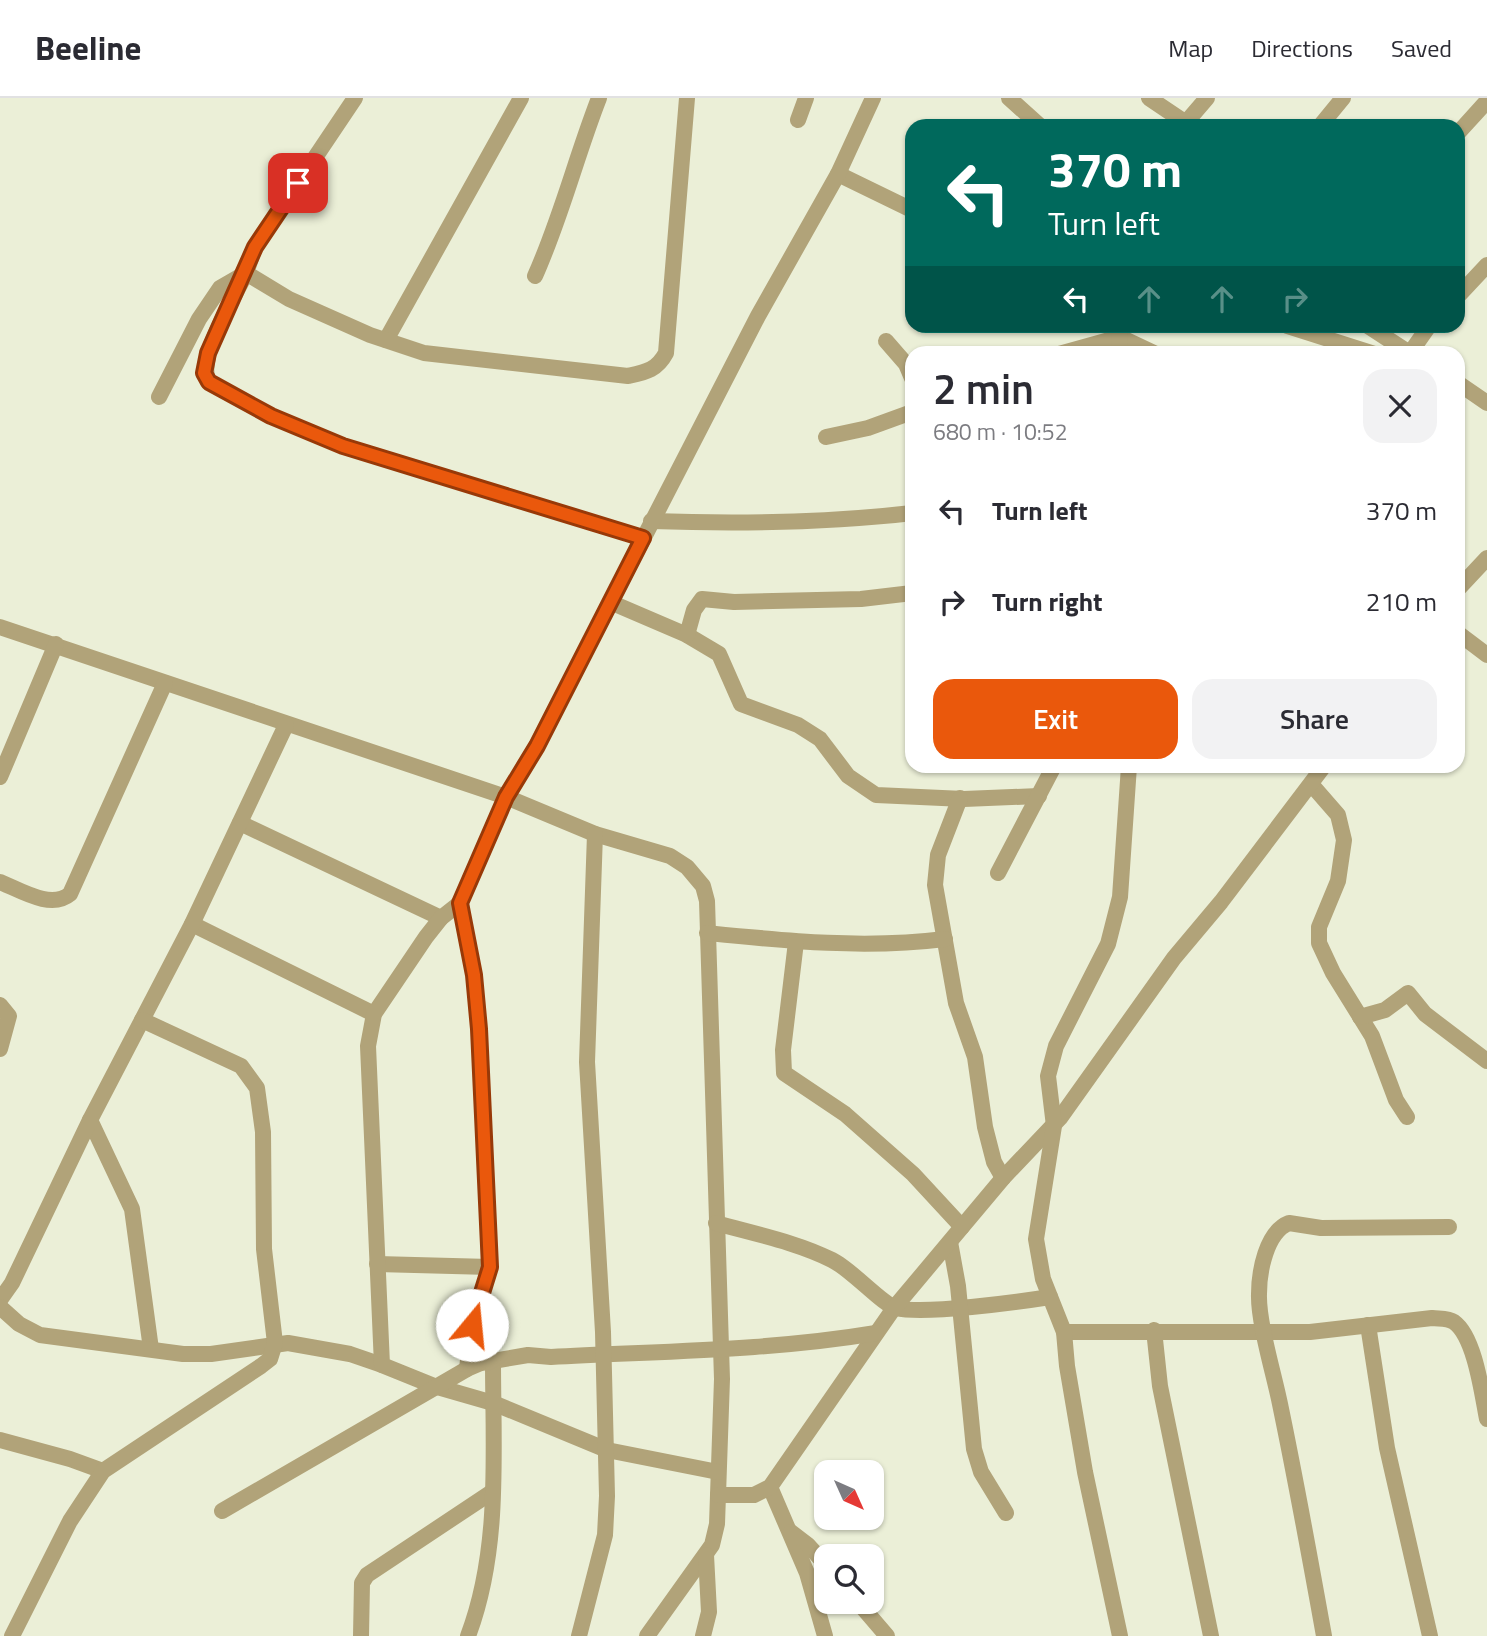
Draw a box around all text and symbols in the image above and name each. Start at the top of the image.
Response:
text: Beeline [35,23,141,73]
text: Map [1168,30,1213,66]
text: Directions [1251,30,1353,66]
text: Saved [1391,30,1452,66]
text: 370 m [1048,131,1182,206]
icon: left [933,147,1024,238]
pin [268,153,328,213]
icon: arrive [279,164,317,202]
text: Turn left [1048,199,1160,247]
icon: left [1057,280,1095,318]
icon: ahead [1130,280,1168,318]
icon: ahead [1203,280,1241,318]
icon: right [1276,280,1314,318]
text: 2 min [933,356,1034,420]
button: close [1363,369,1437,443]
text: 680 m · 10:52 [933,414,1068,449]
text: Turn left [992,491,1087,530]
text: 370 m [1366,491,1437,530]
icon: left [933,492,971,530]
text: Turn right [992,582,1103,621]
text: 210 m [1366,582,1437,621]
icon: right [933,583,971,621]
button: Exit [933,679,1178,759]
button: Share [1192,679,1437,759]
position arrow [435,1288,509,1362]
north arrow [814,1460,884,1530]
map controls [814,1460,884,1614]
button: search [814,1544,884,1614]

